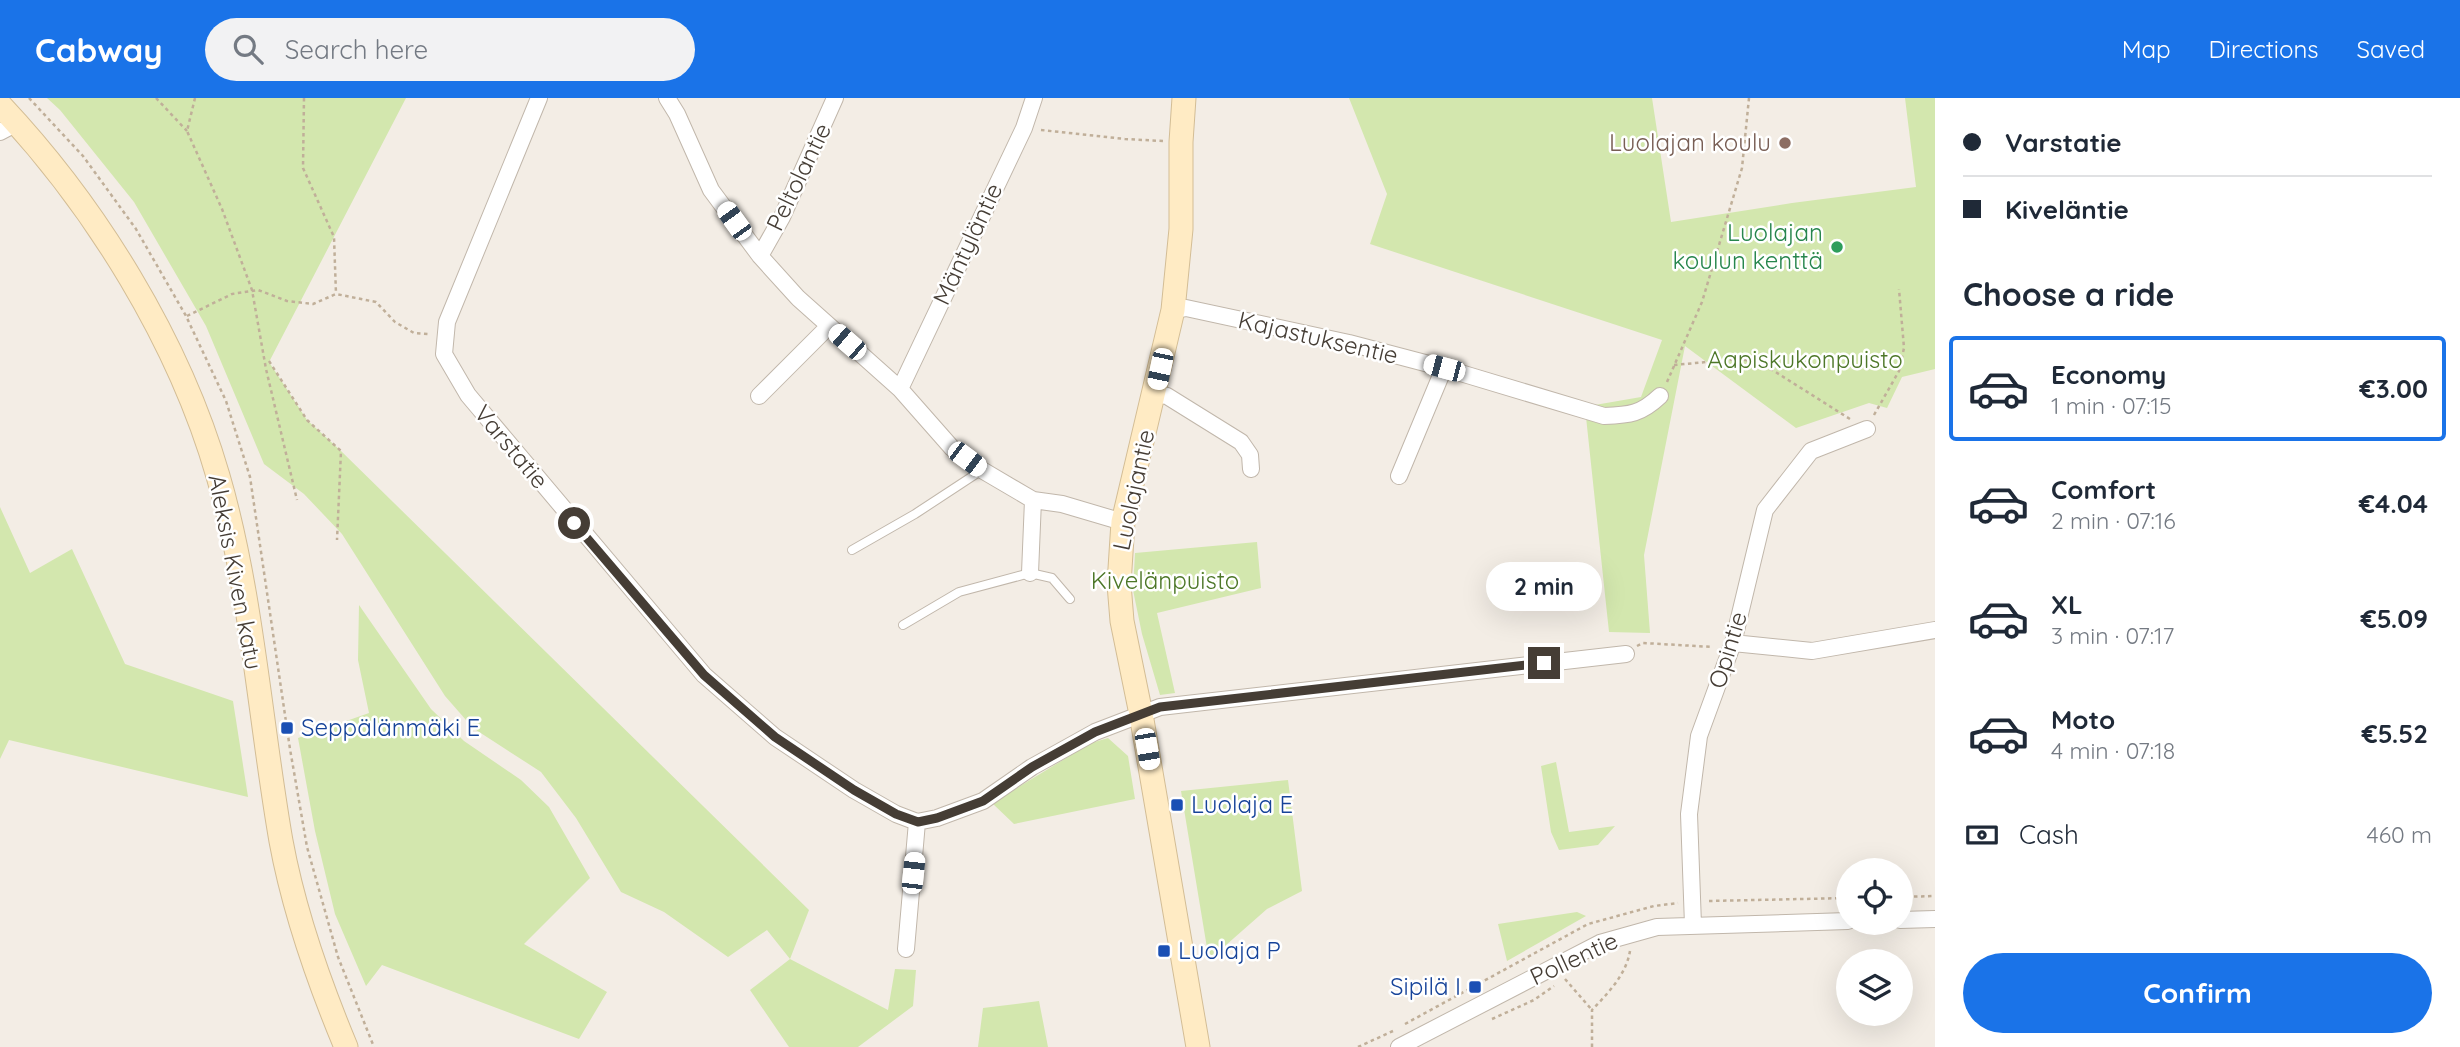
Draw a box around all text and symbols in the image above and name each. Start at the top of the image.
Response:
search box [205,18,695,81]
text: Cabway [35,29,163,70]
icon: search [229,30,267,68]
text: Search here [285,33,428,66]
text: Map [2122,34,2171,64]
text: Directions [2209,34,2319,64]
text: Saved [2357,34,2425,64]
street label: Peltolantie [759,118,837,235]
text: Varstatie [2005,126,2122,159]
place label: Luolajan koulu [1609,127,1771,157]
marker: Luolajan koulu [1777,135,1793,151]
street label: Mäntyläntie [926,178,1008,309]
text: Kiveläntie [2005,193,2129,226]
car [714,198,755,244]
place label: Luolajan koulun kenttä [1672,217,1823,275]
marker: Luolajan koulun kenttä [1829,239,1845,255]
text: Choose a ride [1963,274,2175,314]
street label: Kajastuksentie [1235,304,1401,370]
car [825,320,870,364]
park label: Aapiskukonpuisto [1707,344,1903,374]
car [1146,346,1175,392]
car [1421,352,1468,384]
icon: car [1967,357,2030,420]
text: Economy [2051,358,2166,391]
text: €3.00 [2359,372,2428,405]
text: 1 min · 07:15 [2051,391,2172,420]
street label: Varstatie [468,398,555,494]
street label: Luolajantie [1106,427,1160,553]
car [944,438,991,480]
street label: Aleksis Kiven katu [202,472,270,672]
icon: car [1967,472,2030,535]
text: Comfort [2051,473,2156,506]
text: €4.04 [2359,487,2428,520]
text: 2 min · 07:16 [2051,506,2176,535]
route start [558,507,590,539]
callout: 2 min [1486,561,1602,610]
park label: Kivelänpuisto [1091,565,1239,595]
text: 2 min [1514,572,1574,601]
icon: car [1967,587,2030,650]
text: XL [2051,588,2083,621]
text: €5.09 [2361,602,2428,635]
street label: Opintie [1701,608,1753,692]
text: 3 min · 07:17 [2051,621,2174,650]
route end [1528,647,1560,679]
icon: car [1967,702,2030,765]
text: Moto [2051,703,2115,736]
place label: Seppälänmäki E [301,712,480,742]
text: €5.52 [2362,717,2428,750]
marker: Seppälänmäki E [279,720,295,736]
car [1134,726,1161,772]
text: 4 min · 07:18 [2051,736,2175,765]
place label: Luolaja E [1191,789,1293,819]
marker: Luolaja E [1169,797,1185,813]
icon: cash [1963,816,2001,854]
text: Cash [2019,818,2079,851]
text: 460 m [2367,820,2432,849]
car [901,851,926,895]
map controls [1836,858,1913,1026]
button: locate [1836,858,1913,935]
street label: Pollentie [1525,925,1622,991]
place label: Luolaja P [1178,935,1281,965]
marker: Luolaja P [1156,943,1172,959]
button: layers [1836,949,1913,1026]
button: Confirm [1963,953,2432,1033]
place label: Sipilä I [1390,971,1461,1001]
marker: Sipilä I [1467,979,1483,995]

